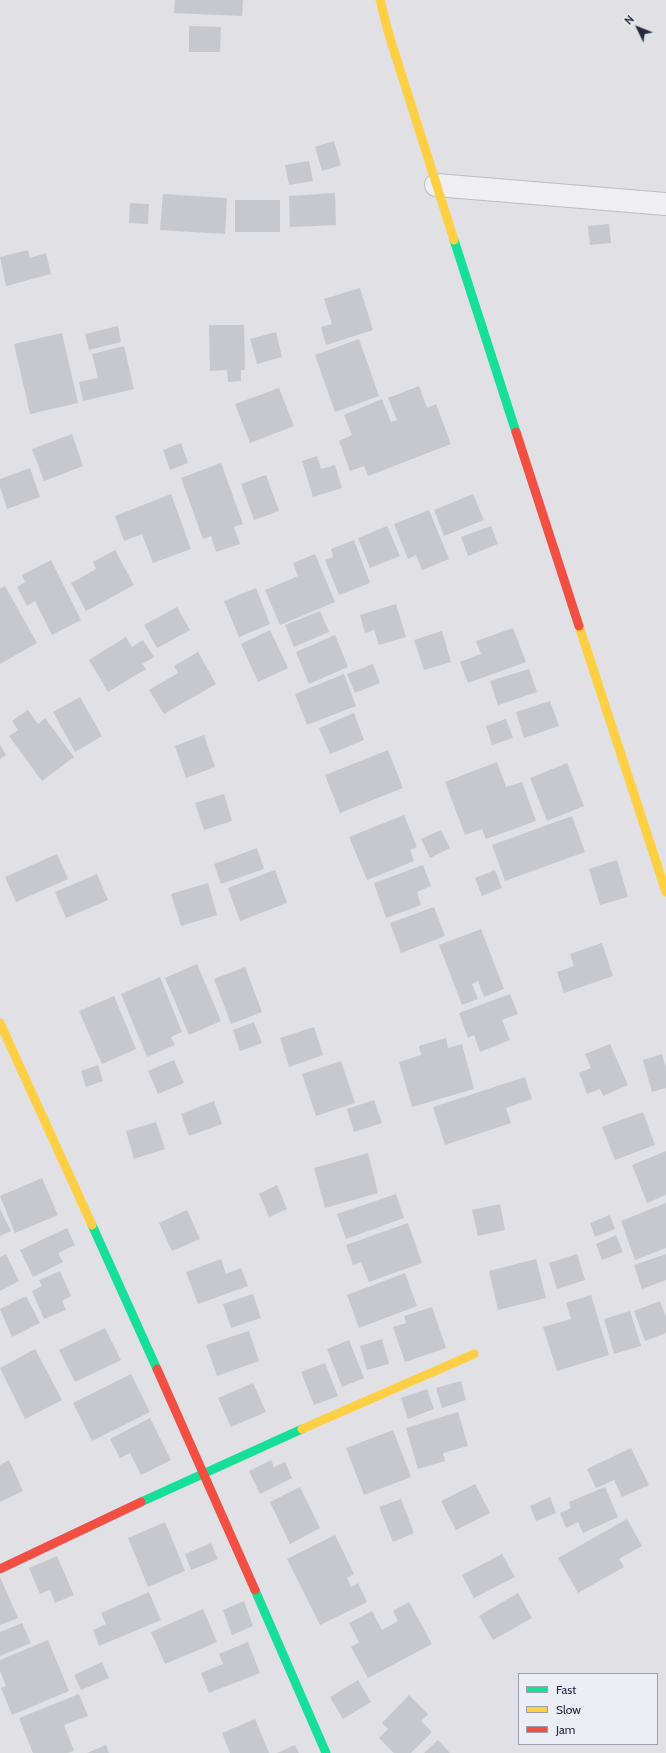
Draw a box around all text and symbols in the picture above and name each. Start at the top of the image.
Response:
north arrow [618,8,658,48]
text: N [621,12,637,27]
legend [518,1673,658,1745]
text: Fast [556,1682,576,1697]
text: Slow [556,1702,581,1717]
text: Jam [556,1722,575,1737]

